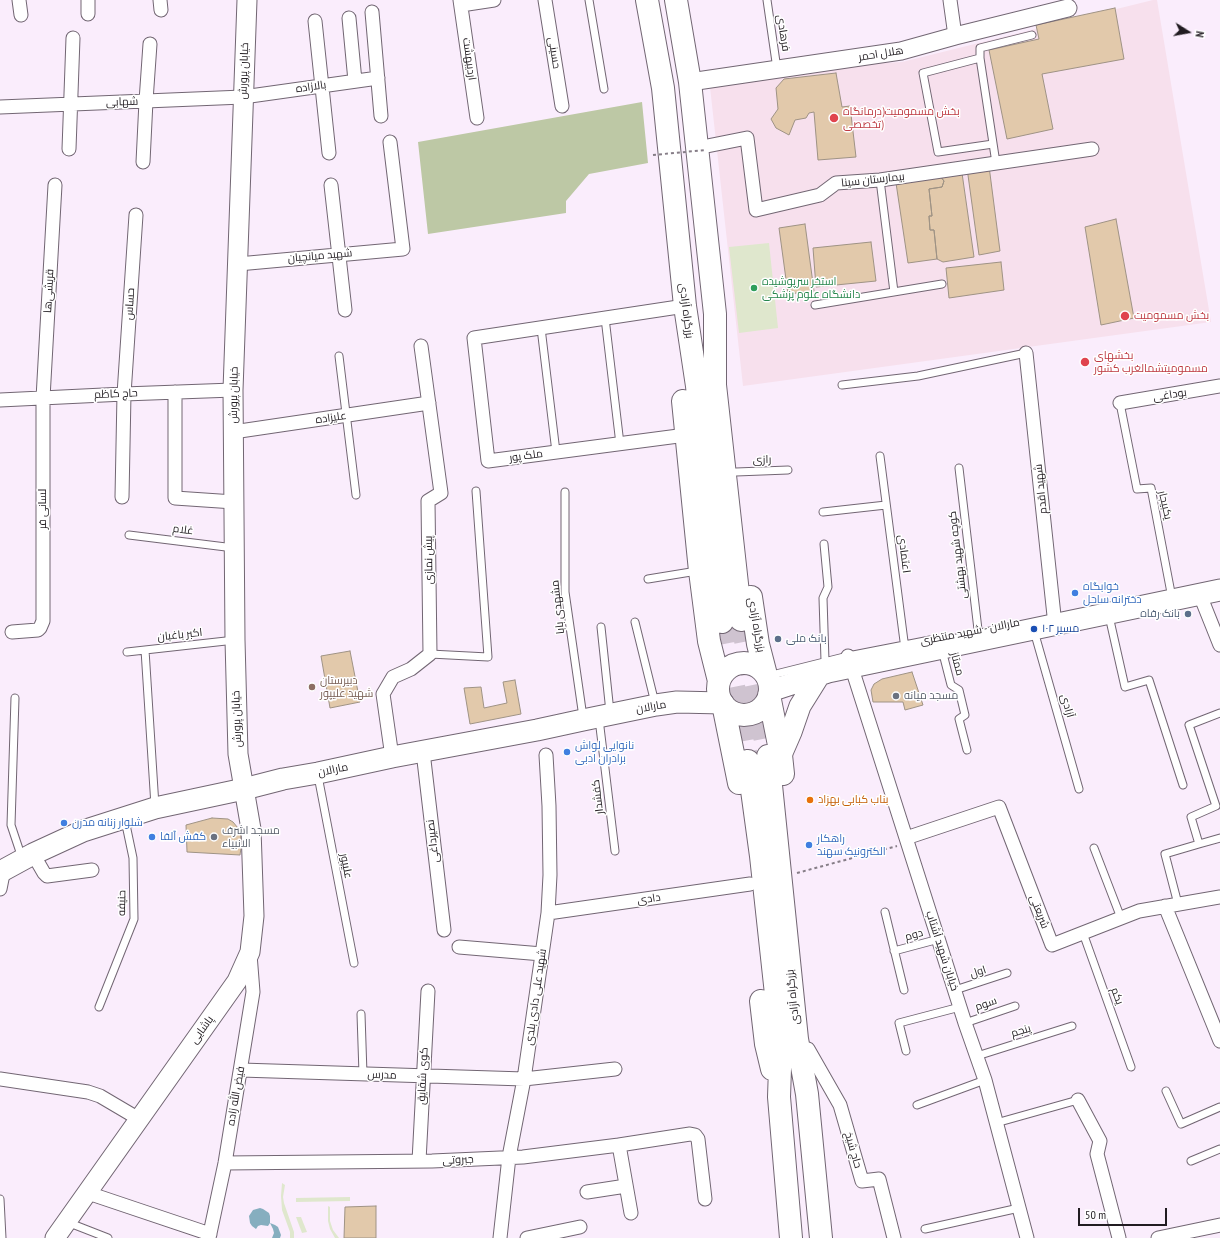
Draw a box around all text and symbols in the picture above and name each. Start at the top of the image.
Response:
north arrow [1168,12,1208,52]
street label: فرهادی [774,14,792,52]
text: N [1192,30,1207,39]
street label: حسینی [545,36,563,70]
street label: اردیبهشت [459,37,479,81]
street label: خیابان پرورش [236,42,252,100]
street label: هلال احمر [857,44,905,64]
street label: بالازاده [295,78,327,96]
street label: شهابی [106,95,138,109]
place label: بخش مسمومیت(درمانگاه تخصصی) [843,105,960,131]
marker: بخش مسمومیت(درمانگاه تخصصی) [828,112,840,124]
street label: بیمارستان سینا [841,170,905,190]
street label: شهید میانچیان [287,247,353,265]
street label: قریشی‌ها [41,269,57,313]
place label: استخر سرپوشیده دانشگاه علوم پزشکی [762,275,860,301]
street label: بزرگراه آزادی [676,283,696,339]
marker: استخر سرپوشیده دانشگاه علوم پزشکی [749,283,759,293]
street label: حساس [122,288,138,320]
place label: بخش مسمومیت [1134,309,1209,323]
marker: بخش مسمومیت [1119,310,1131,322]
place label: بخشهای مسمومیتشمالغرب کشور [1094,349,1208,375]
marker: بخشهای مسمومیتشمالغرب کشور [1079,356,1091,368]
street label: خیابان پرورش [227,366,241,424]
street label: بوداغی [1152,386,1188,404]
street label: حاج کاظم [94,387,138,401]
street label: علیزاده [315,409,347,427]
street label: ملک پور [508,447,544,465]
street label: رازی [753,453,771,467]
street label: شهید اقدم [1032,463,1050,515]
street label: لسانی فر [36,489,50,529]
street label: یکبیجار [1155,489,1175,521]
street label: کوچه شهید بهشتی [946,510,970,600]
street label: غلام [172,522,194,538]
street label: اعتمادی [895,534,913,574]
street label: پیش نمازی [422,536,436,584]
street label: مشهدی بابا [549,579,567,635]
place label: خوابگاه دخترانه ساحل [1083,580,1142,606]
marker: خوابگاه دخترانه ساحل [1070,588,1080,598]
street label: بزرگراه آزادی [745,597,767,653]
place label: بانک رفاه [1140,607,1180,621]
marker: بانک رفاه [1183,609,1193,619]
street label: مارالان - شهید منتظری [919,616,1021,648]
place label: مسیر ۱۰۲ [1042,622,1079,636]
marker: مسیر ۱۰۲ [1029,624,1039,634]
street label: اکبر باغبان [157,626,203,644]
place label: بانک ملی [786,632,827,646]
marker: بانک ملی [773,634,783,644]
street label: ممتاز [948,651,966,677]
place label: دبیرستان شهید علیپور [320,674,373,700]
marker: دبیرستان شهید علیپور [307,682,317,692]
place label: مسجد میانه [904,689,958,703]
street label: خیابان پرورش [229,690,245,748]
marker: مسجد میانه [891,691,901,701]
street label: آزادی [1057,693,1077,719]
street label: مارالان [635,698,667,716]
place label: نانوایی لواش برادران ادبی [575,739,634,765]
marker: نانوایی لواش برادران ادبی [562,747,572,757]
street label: مارالان [317,760,349,780]
street label: کفشدار [589,779,607,815]
place label: بناب کبابی بهزاد [818,793,889,807]
marker: بناب کبابی بهزاد [805,795,815,805]
place label: شلوار زنانه مدرن [72,816,143,830]
marker: شلوار زنانه مدرن [59,818,69,828]
street label: نصیرداغی [424,819,442,863]
place label: مسجد اشرف الانبیاء [222,824,280,850]
place label: کفش آلفا [160,830,206,844]
marker: کفش آلفا [147,832,157,842]
marker: مسجد اشرف الانبیاء [209,832,219,842]
place label: راهکار الکترونیک سهند [817,832,886,858]
marker: راهکار الکترونیک سهند [804,840,814,850]
street label: علیپور [337,852,355,880]
street label: حنیفه [115,890,129,916]
street label: دادی [636,891,662,907]
street label: شریعتی [1027,893,1051,931]
street label: خیابان شهید آشتاب [923,909,961,993]
street label: دوم [904,926,924,944]
street label: شهید علی دادی بلدی [523,948,549,1046]
street label: اول [968,963,988,981]
street label: بزرگراه آزادی [784,969,802,1025]
street label: یکم [1108,986,1126,1006]
street label: سوم [973,994,999,1014]
street label: پاشایی [187,1014,217,1046]
street label: پنجم [1009,1022,1033,1040]
street label: کوی شقایق [415,1047,431,1105]
street label: فیض الله زاده [224,1065,248,1127]
street label: مدرس [367,1068,397,1082]
street label: حاج شیخ [842,1130,864,1170]
street label: جبروتی [442,1153,474,1167]
scale bar [1080,1200,1169,1226]
text: 50 m [1085,1207,1106,1222]

